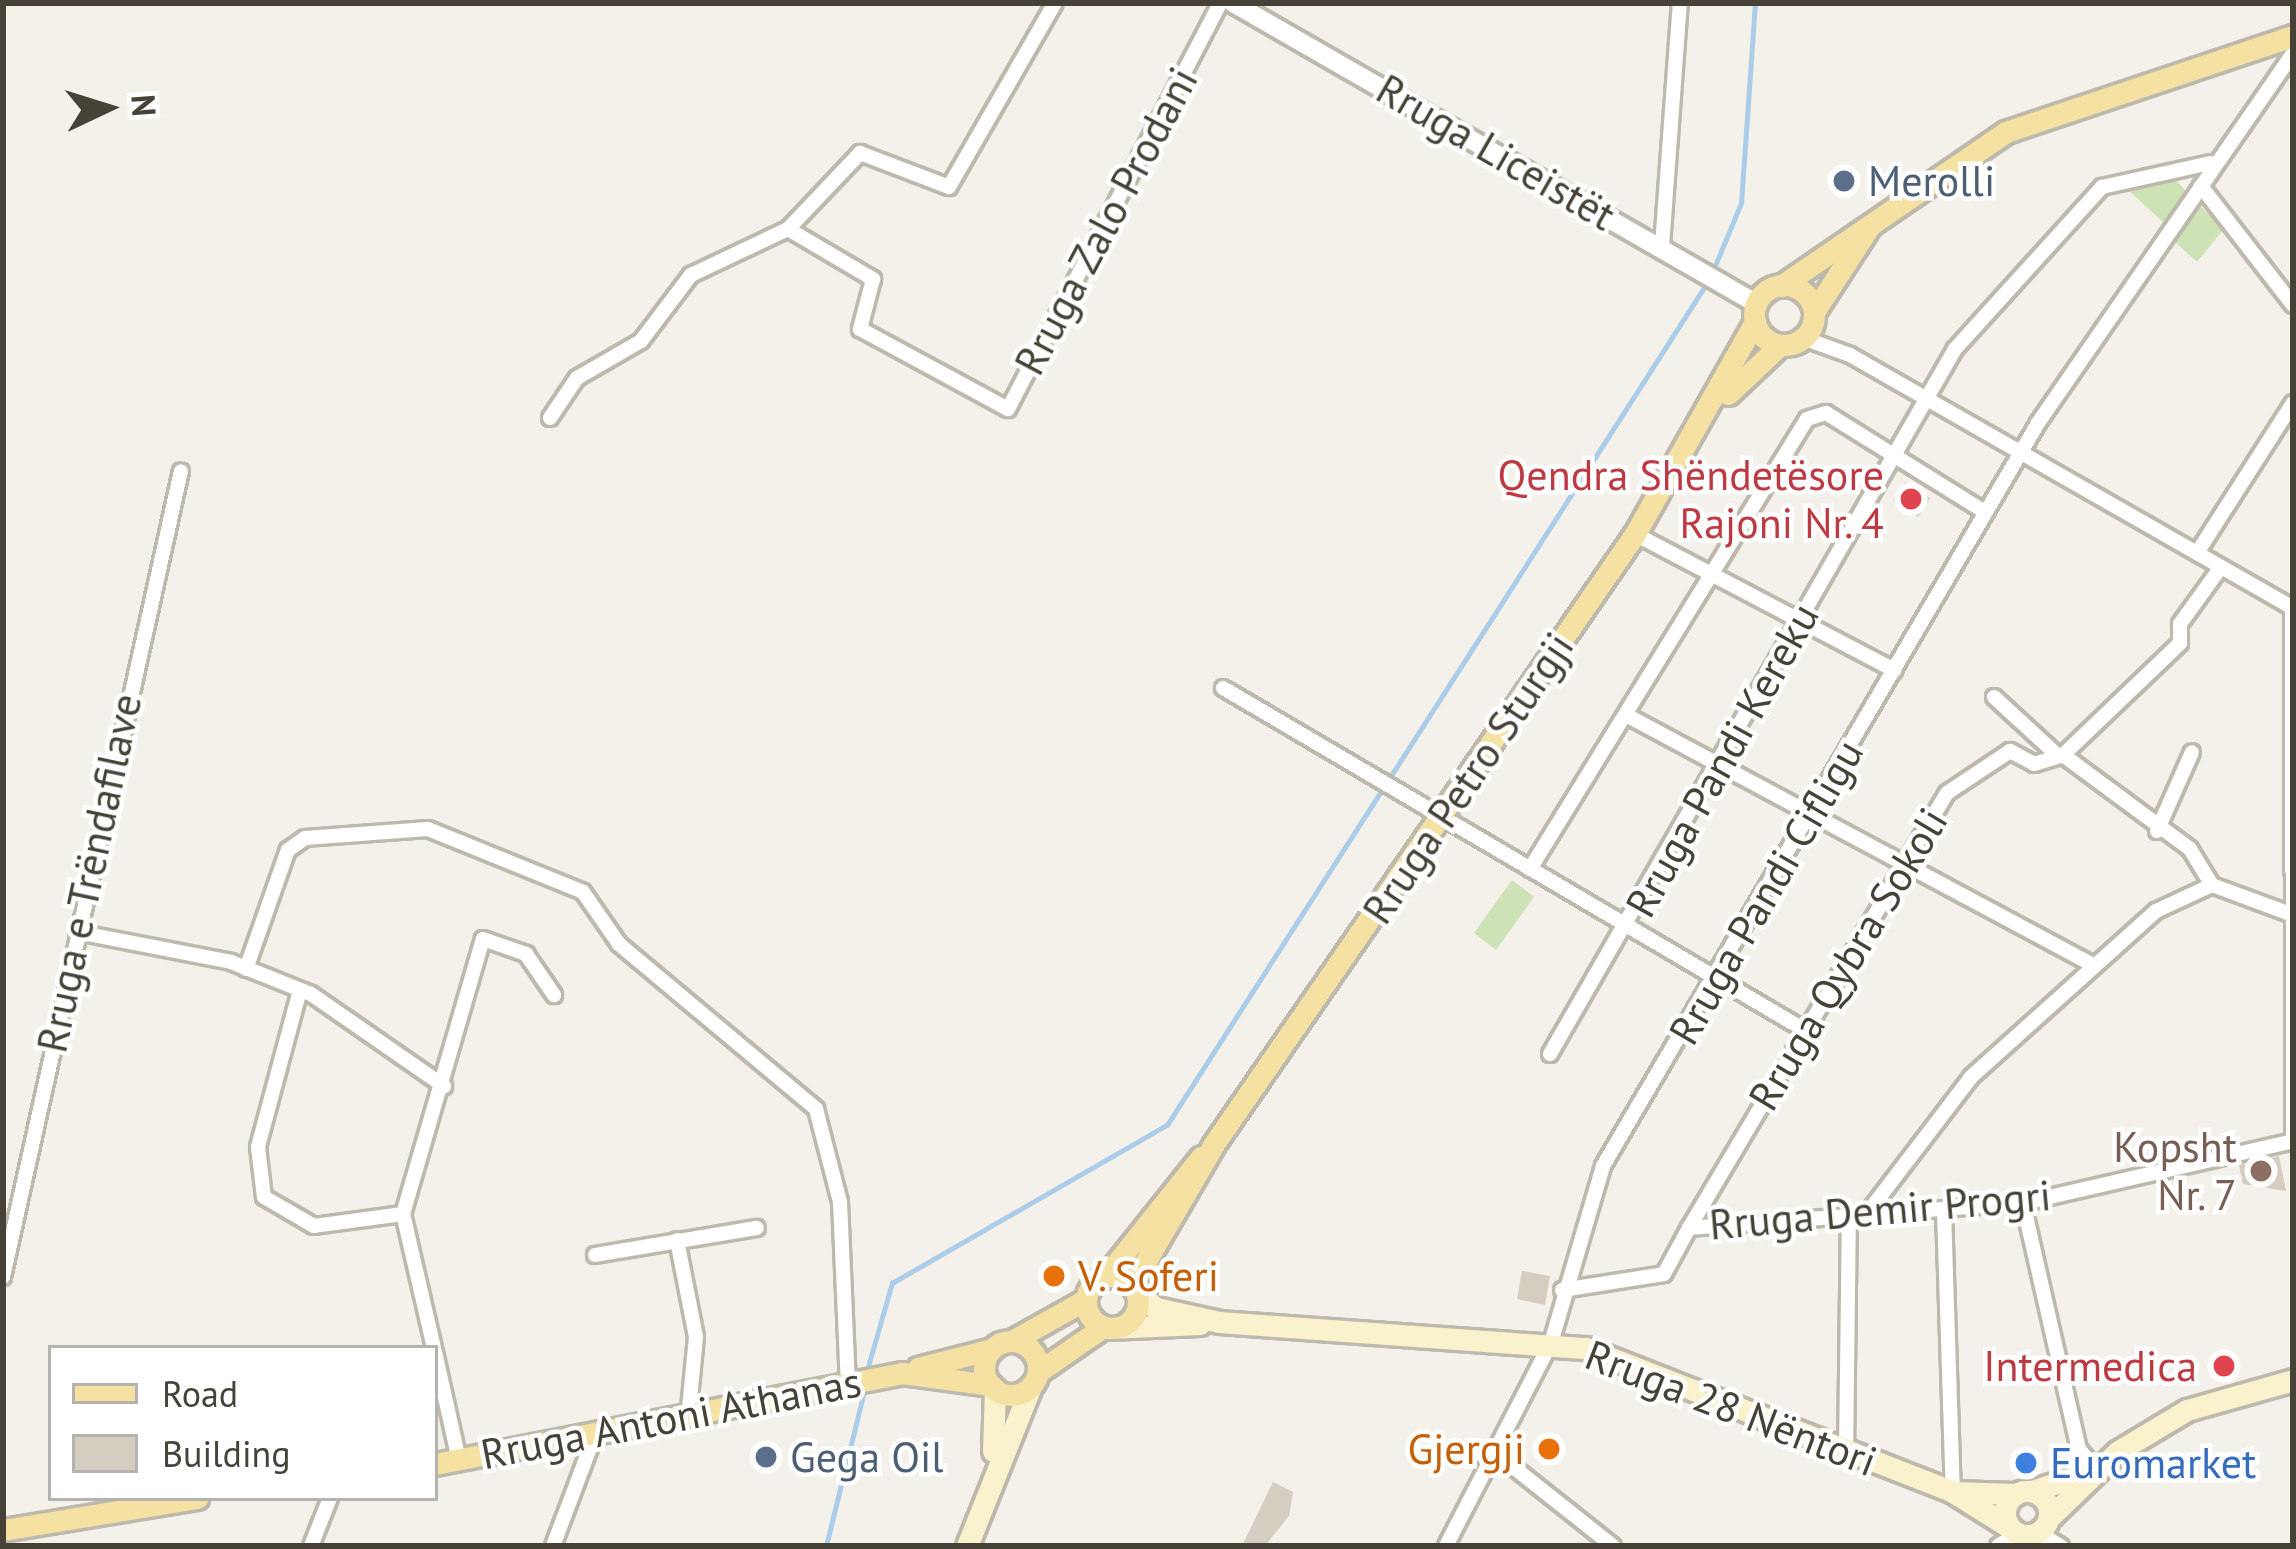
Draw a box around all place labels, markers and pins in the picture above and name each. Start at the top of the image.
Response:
place label: Merolli [1868,156,1995,206]
marker: Merolli [1831,168,1857,194]
place label: Qendra Shëndetësore Rajoni Nr. 4 [1498,450,1884,548]
marker: Qendra Shëndetësore Rajoni Nr. 4 [1895,483,1927,515]
place label: Kopsht Nr. 7 [2113,1122,2237,1220]
marker: Kopsht Nr. 7 [2248,1158,2274,1184]
place label: V. Soferi [1078,1251,1222,1301]
marker: V. Soferi [1041,1263,1067,1289]
place label: Intermedica [1983,1341,2197,1391]
marker: Intermedica [2208,1350,2240,1382]
place label: Gjergji [1407,1424,1525,1474]
place label: Gega Oil [790,1432,943,1482]
marker: Gjergji [1536,1436,1562,1462]
place label: Euromarket [2050,1438,2256,1488]
marker: Gega Oil [753,1444,779,1470]
marker: Euromarket [2013,1450,2039,1476]

